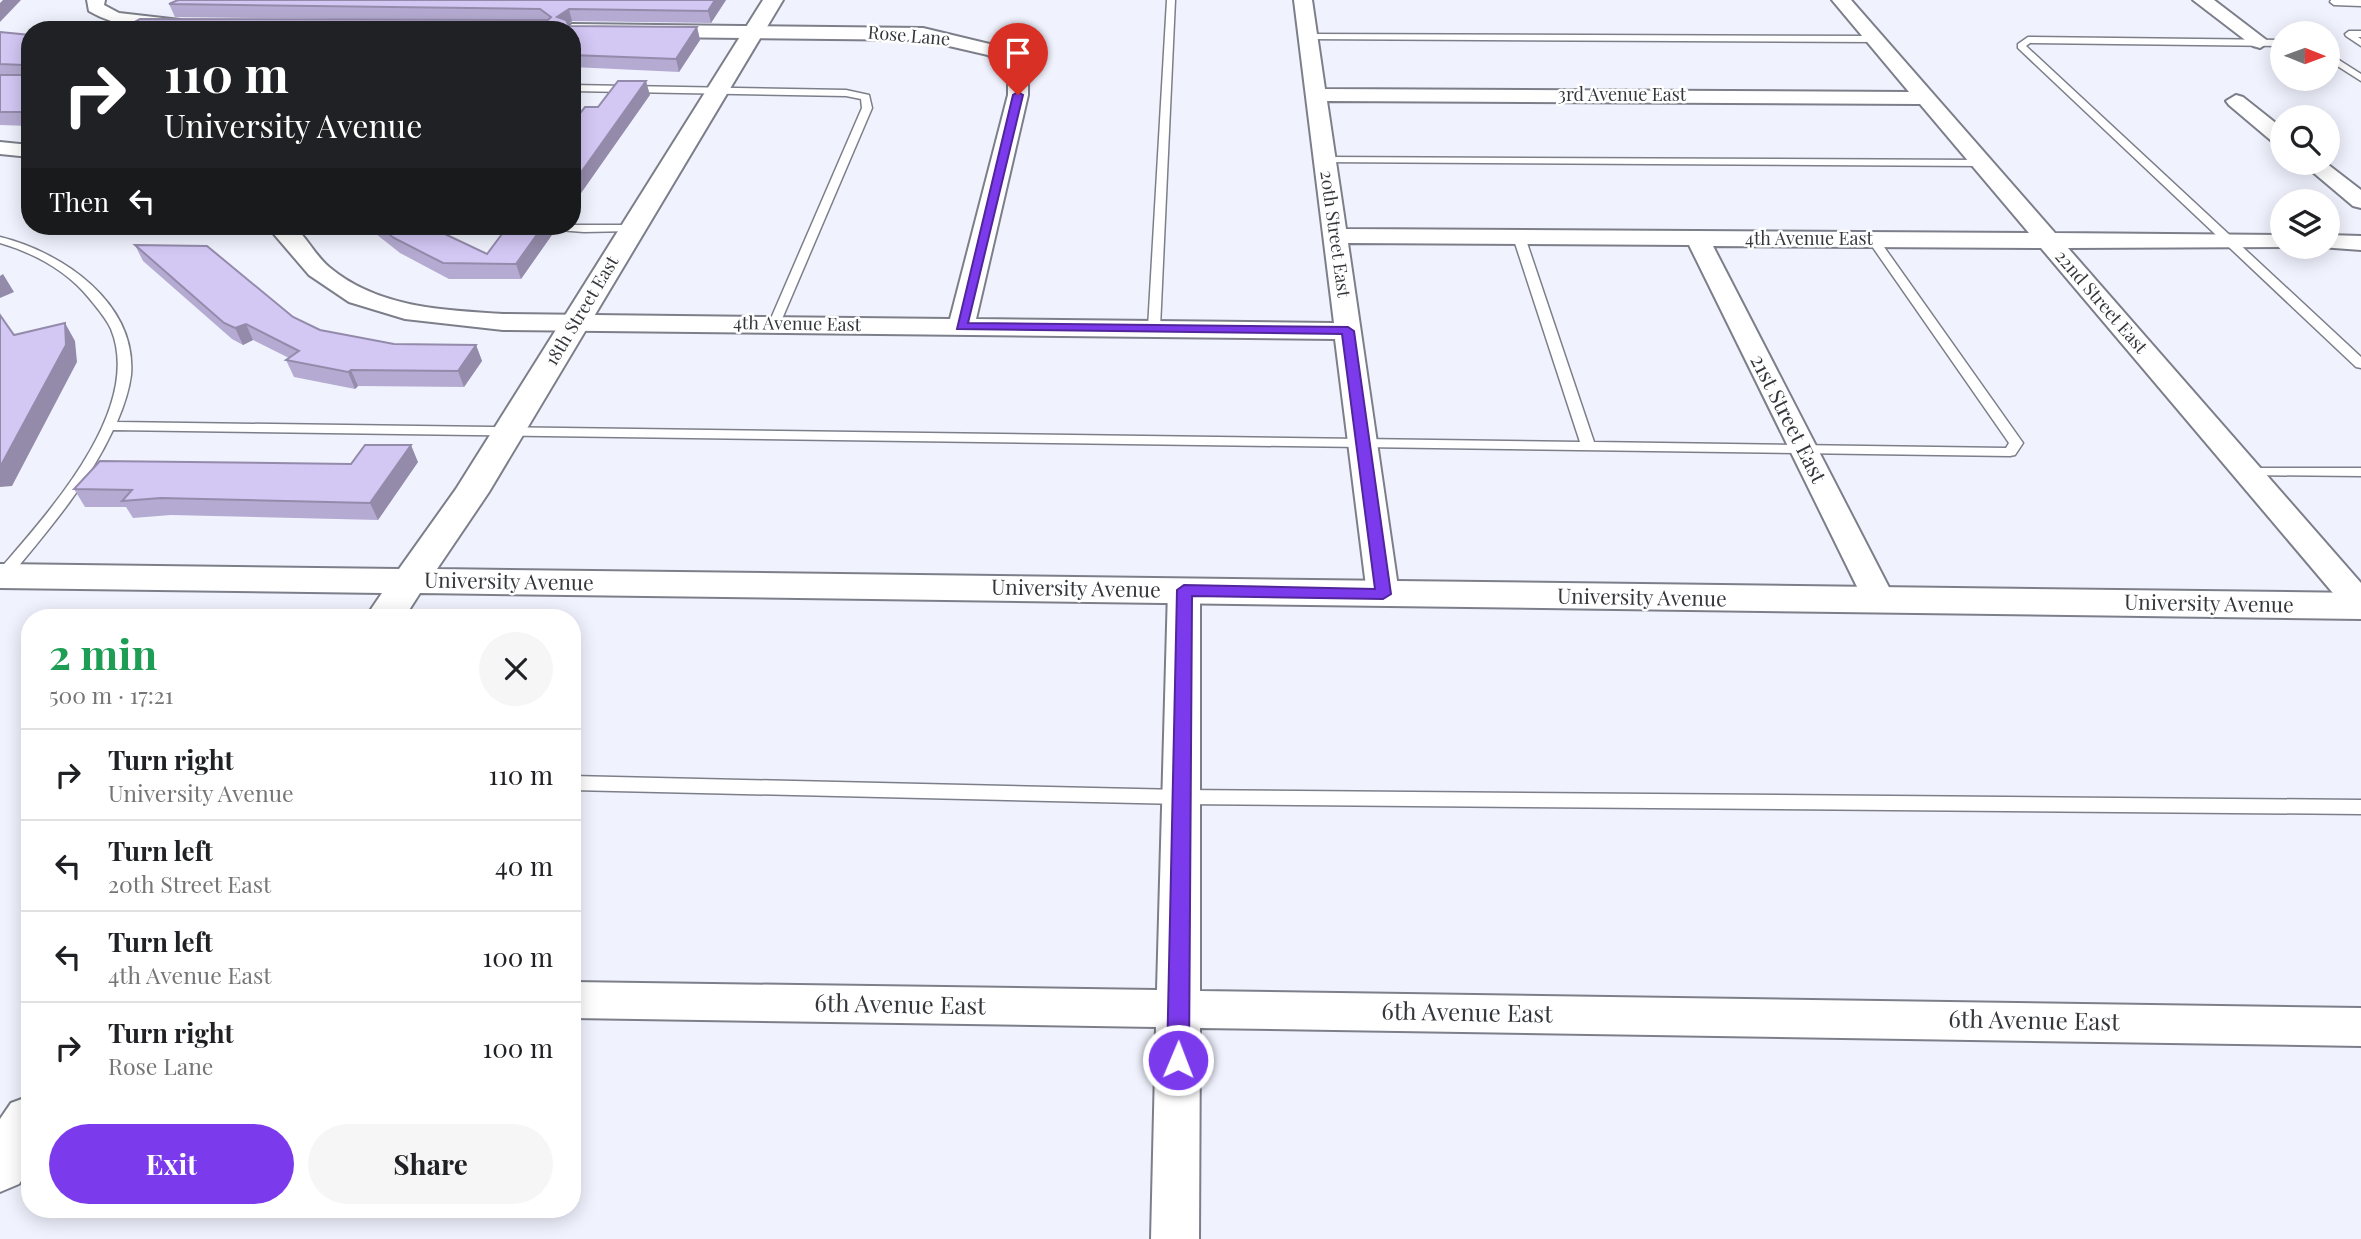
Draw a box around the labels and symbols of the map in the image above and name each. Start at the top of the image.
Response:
street label: Rose Lane [867,19,951,51]
north arrow [2270,21,2340,91]
pin [988,23,1048,95]
street label: 3rd Avenue East [1558,82,1687,106]
street label: 20th Street East [1315,169,1357,299]
street label: 4th Avenue East [1745,226,1874,250]
street label: 22nd Street East [2050,244,2154,359]
street label: 18th Street East [539,250,624,370]
street label: 4th Avenue East [733,310,862,336]
street label: 21st Street East [1745,349,1834,488]
street label: University Avenue [424,565,594,595]
street label: University Avenue [991,572,1161,602]
street label: University Avenue [1557,581,1727,611]
street label: University Avenue [2124,587,2294,617]
street label: 6th Avenue East [814,986,986,1020]
street label: 6th Avenue East [1381,994,1553,1028]
street label: 6th Avenue East [1948,1002,2120,1036]
position arrow [1141,1023,1215,1097]

